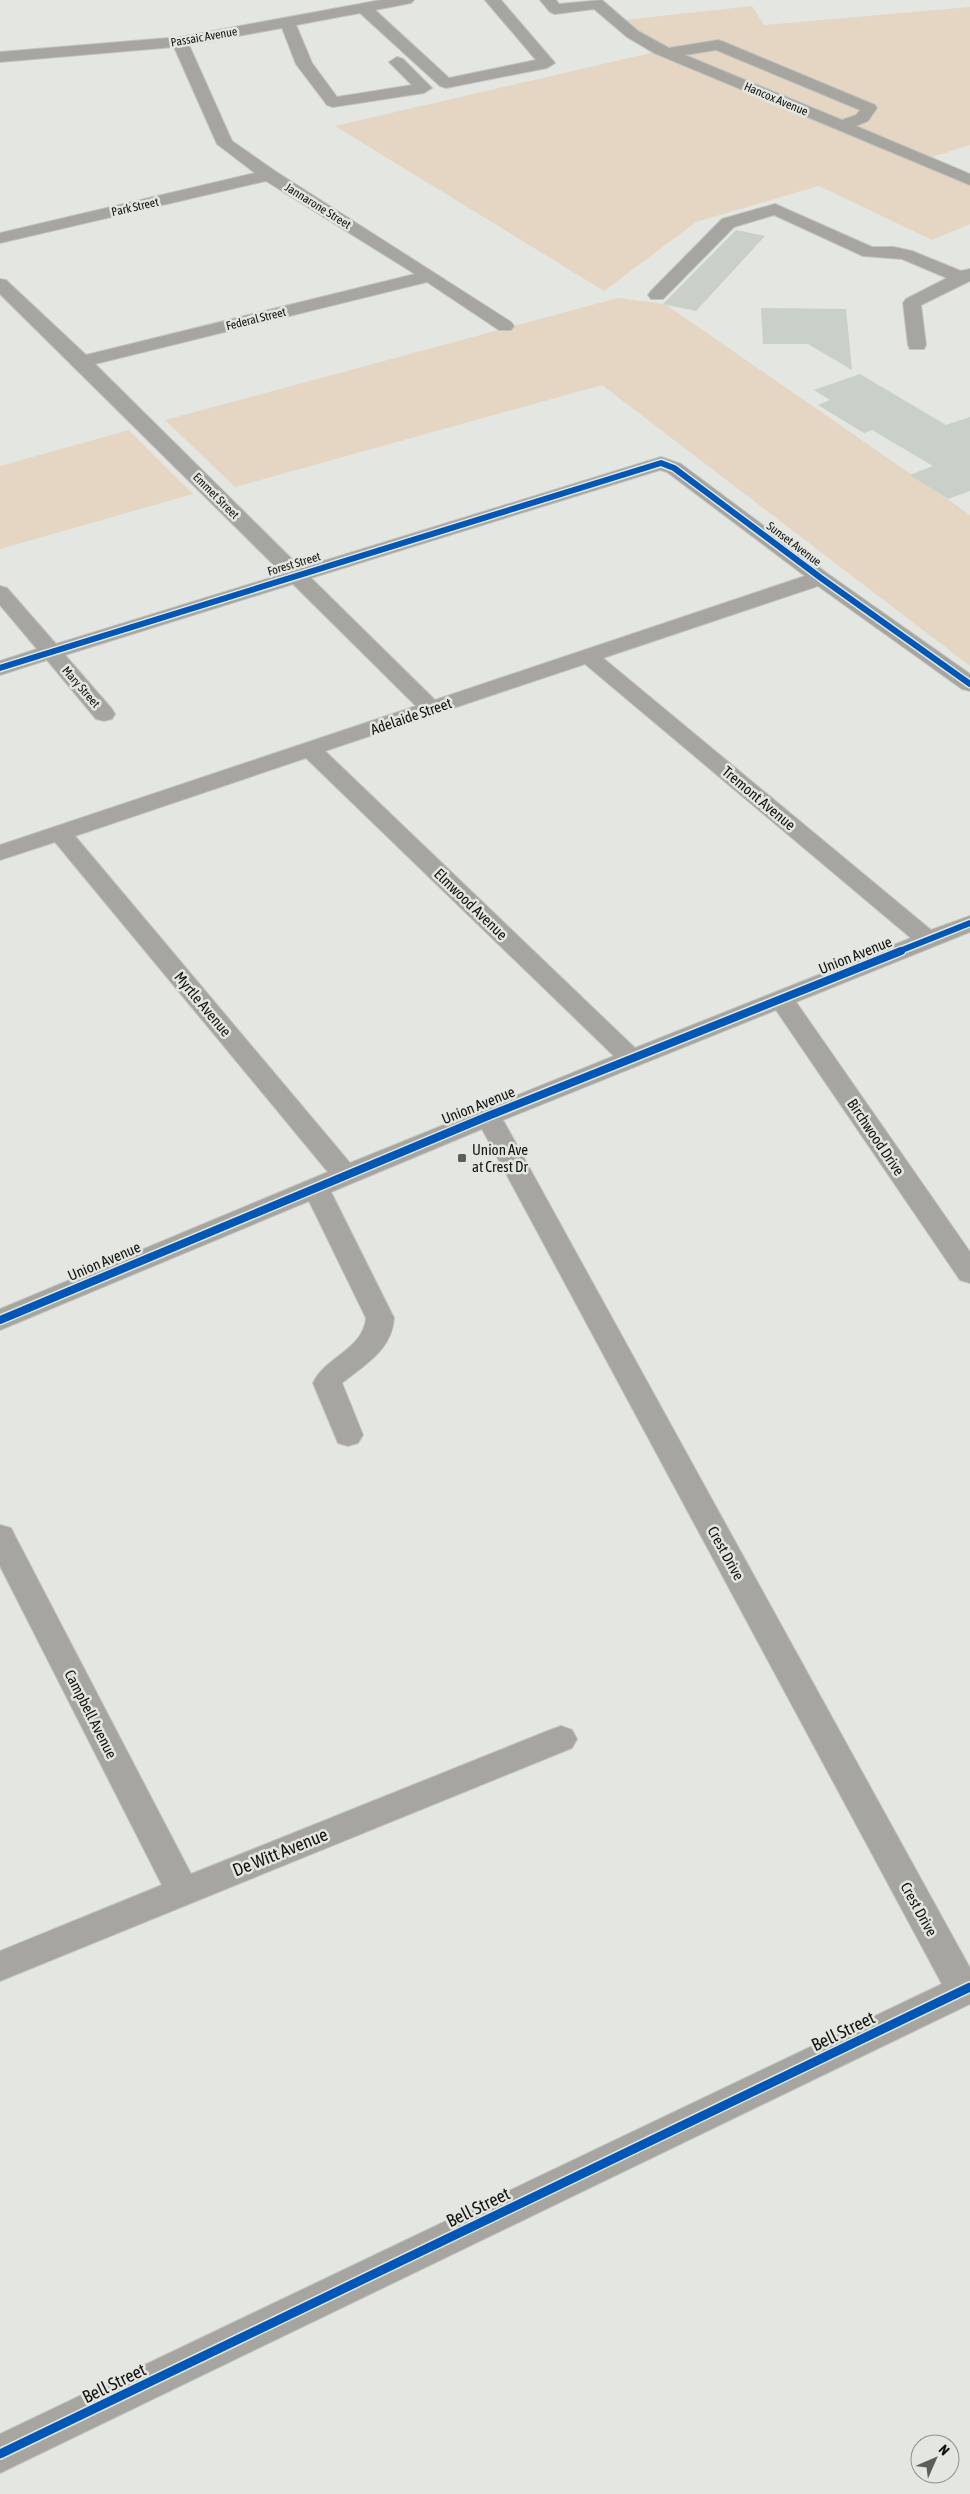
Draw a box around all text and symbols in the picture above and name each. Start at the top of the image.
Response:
street label: Passaic Avenue [170,24,238,50]
street label: Hancox Avenue [742,79,810,119]
street label: Jannarone Street [282,180,354,232]
street label: Park Street [110,195,160,219]
street label: Federal Street [225,305,288,333]
street label: Emmet Street [190,470,242,522]
street label: Sunset Avenue [764,519,824,569]
street label: Forest Street [266,549,323,579]
street label: Mary Street [59,664,103,711]
street label: Adelaide Street [368,694,454,738]
street label: Tremont Avenue [719,763,799,834]
street label: Elmwood Avenue [431,865,511,943]
street label: Union Avenue [816,933,894,977]
street label: Myrtle Avenue [171,968,235,1040]
street label: Union Avenue [439,1083,517,1127]
street label: Birchwood Drive [844,1095,908,1179]
place label: Union Ave at Crest Dr [472,1141,528,1175]
marker: Union Ave at Crest Dr [456,1152,468,1164]
street label: Union Avenue [65,1238,143,1284]
street label: Crest Drive [704,1523,748,1583]
street label: Campbell Avenue [61,1667,121,1761]
street label: De Witt Avenue [229,1823,331,1881]
street label: Crest Drive [897,1879,941,1939]
street label: Bell Street [808,2007,878,2055]
street label: Bell Street [443,2183,513,2231]
street label: Bell Street [79,2359,149,2407]
north arrow [910,2434,960,2484]
text: N [936,2441,953,2458]

